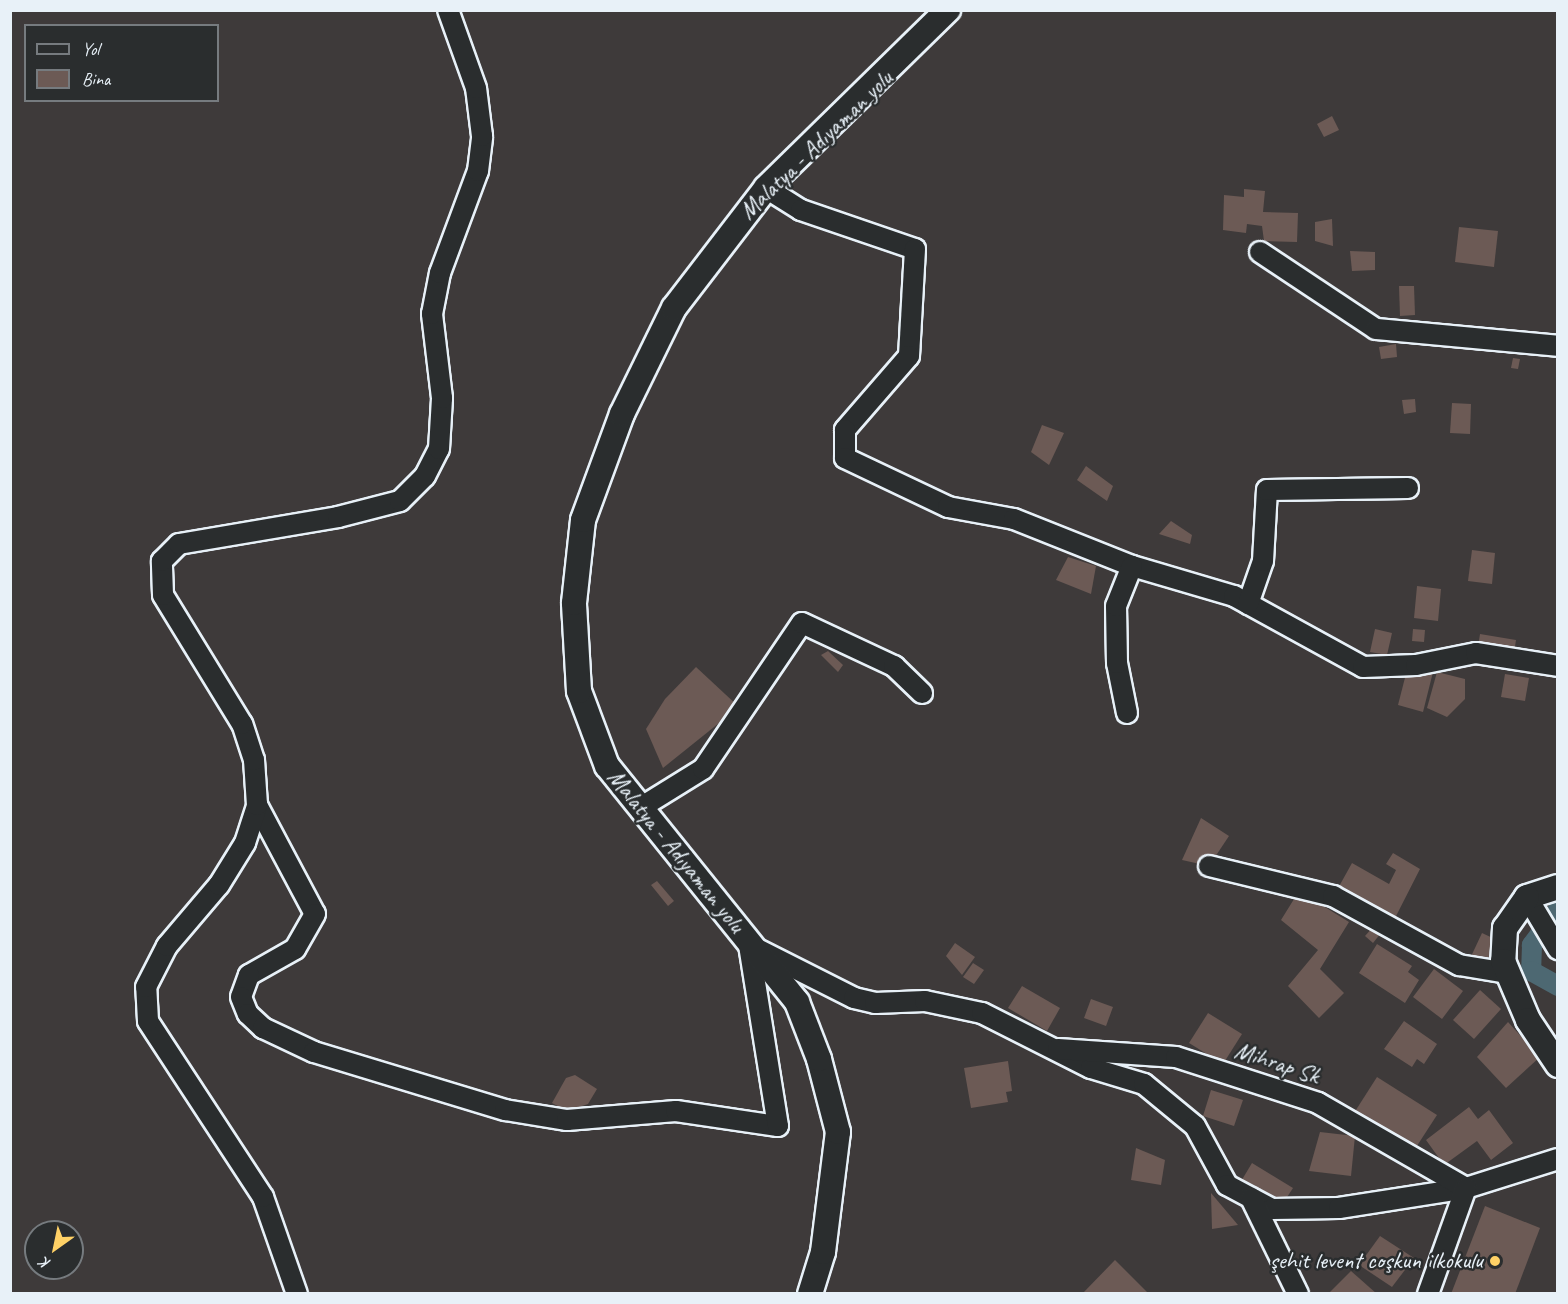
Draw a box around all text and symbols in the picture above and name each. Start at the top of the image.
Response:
legend [24,24,219,102]
text: Yol [82,38,99,60]
street label: Malatya - Adıyaman yolu [733,65,899,225]
text: Bina [82,68,110,90]
street label: Malatya - Adıyaman yolu [601,764,751,938]
street label: Mihrap Sk [1231,1036,1323,1090]
north arrow [24,1220,84,1280]
place label: şehit levent coşkun ilkokulu [1269,1247,1483,1275]
text: K [36,1253,54,1274]
marker: şehit levent coşkun ilkokulu [1488,1254,1502,1268]

